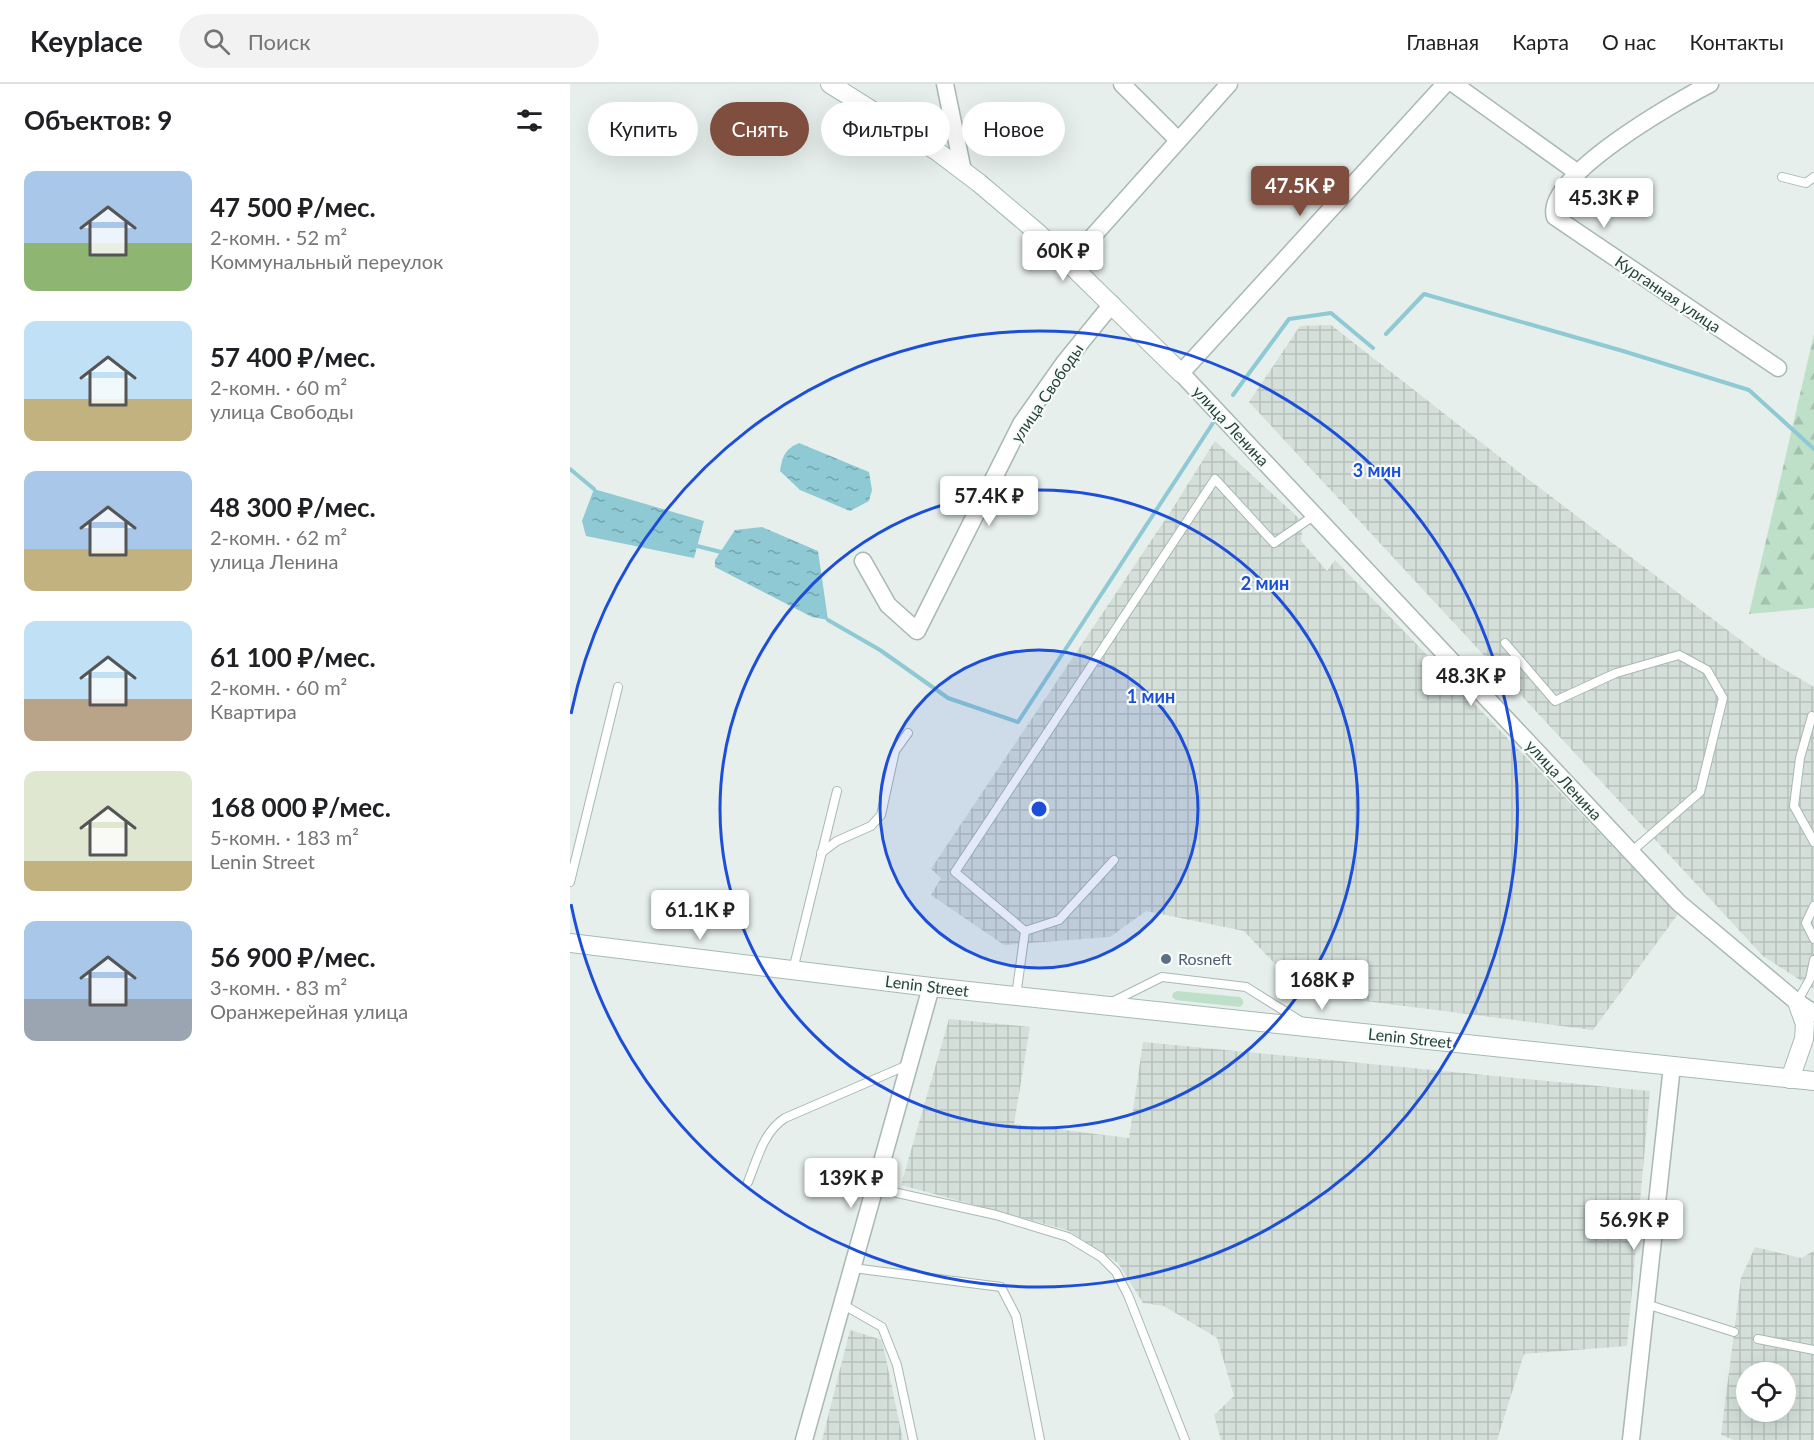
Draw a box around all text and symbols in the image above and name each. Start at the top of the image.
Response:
search box [179,14,599,68]
text: Keyplace [30,24,143,58]
icon: search [200,25,233,58]
text: Поиск [248,28,311,55]
text: Главная [1406,29,1479,54]
text: Карта [1512,29,1569,54]
text: О нас [1602,29,1656,54]
text: Контакты [1689,29,1784,54]
chip: Купить [588,102,698,156]
chip: Снять [710,102,809,156]
chip: Фильтры [821,102,950,156]
chip: Новое [962,102,1065,156]
text: Объектов: 9 [24,104,172,136]
icon: filters [513,104,546,137]
pin: 47.5K ₽ [1245,166,1355,217]
text: 47.5K ₽ [1265,173,1335,197]
pin: 45.3K ₽ [1549,178,1659,229]
text: 45.3K ₽ [1569,185,1639,209]
text: 47 500 ₽/мес. [210,191,376,223]
icon: home [72,195,144,267]
text: 2-комн. · 52 m² [210,225,347,249]
pin: 60K ₽ [1021,231,1105,282]
text: 60K ₽ [1036,238,1090,262]
text: Коммунальный переулок [210,249,443,273]
street label: Курганная улица [1612,251,1725,336]
street label: улица Свободы [1007,340,1087,446]
text: 57 400 ₽/мес. [210,341,376,373]
icon: home [72,345,144,417]
text: 2-комн. · 60 m² [210,375,347,399]
street label: улица Ленина [1189,382,1273,470]
text: улица Свободы [210,399,354,423]
text: 3 мин [1353,459,1401,481]
pin: 57.4K ₽ [934,476,1044,527]
text: 57.4K ₽ [954,483,1024,507]
text: 48 300 ₽/мес. [210,491,376,523]
icon: home [72,495,144,567]
text: 2-комн. · 62 m² [210,525,347,549]
text: улица Ленина [210,549,338,573]
text: 2 мин [1241,572,1289,594]
text: 61 100 ₽/мес. [210,641,376,673]
icon: home [72,645,144,717]
pin: 48.3K ₽ [1416,656,1526,707]
text: 48.3K ₽ [1436,663,1506,687]
text: 2-комн. · 60 m² [210,675,347,699]
text: 1 мин [1127,685,1175,707]
text: Квартира [210,699,297,723]
street label: улица Ленина [1522,736,1606,824]
text: 168 000 ₽/мес. [210,791,391,823]
icon: home [72,795,144,867]
centre of rings [1029,799,1049,819]
text: 5-комн. · 183 m² [210,825,359,849]
text: Lenin Street [210,849,315,873]
pin: 61.1K ₽ [645,890,755,941]
text: 61.1K ₽ [665,897,735,921]
text: 56 900 ₽/мес. [210,941,376,973]
icon: home [72,945,144,1017]
place label: Rosneft [1178,949,1232,968]
marker: Rosneft [1159,952,1173,966]
pin: 168K ₽ [1273,960,1371,1011]
text: 168K ₽ [1289,967,1355,991]
street label: Lenin Street [884,971,970,1000]
text: 3-комн. · 83 m² [210,975,347,999]
text: Оранжерейная улица [210,999,408,1023]
street label: Lenin Street [1367,1024,1453,1051]
pin: 139K ₽ [802,1158,900,1209]
text: 139K ₽ [818,1165,884,1189]
pin: 56.9K ₽ [1579,1200,1689,1251]
text: 56.9K ₽ [1599,1207,1669,1231]
map controls [1736,1362,1796,1422]
button: locate [1736,1362,1796,1422]

